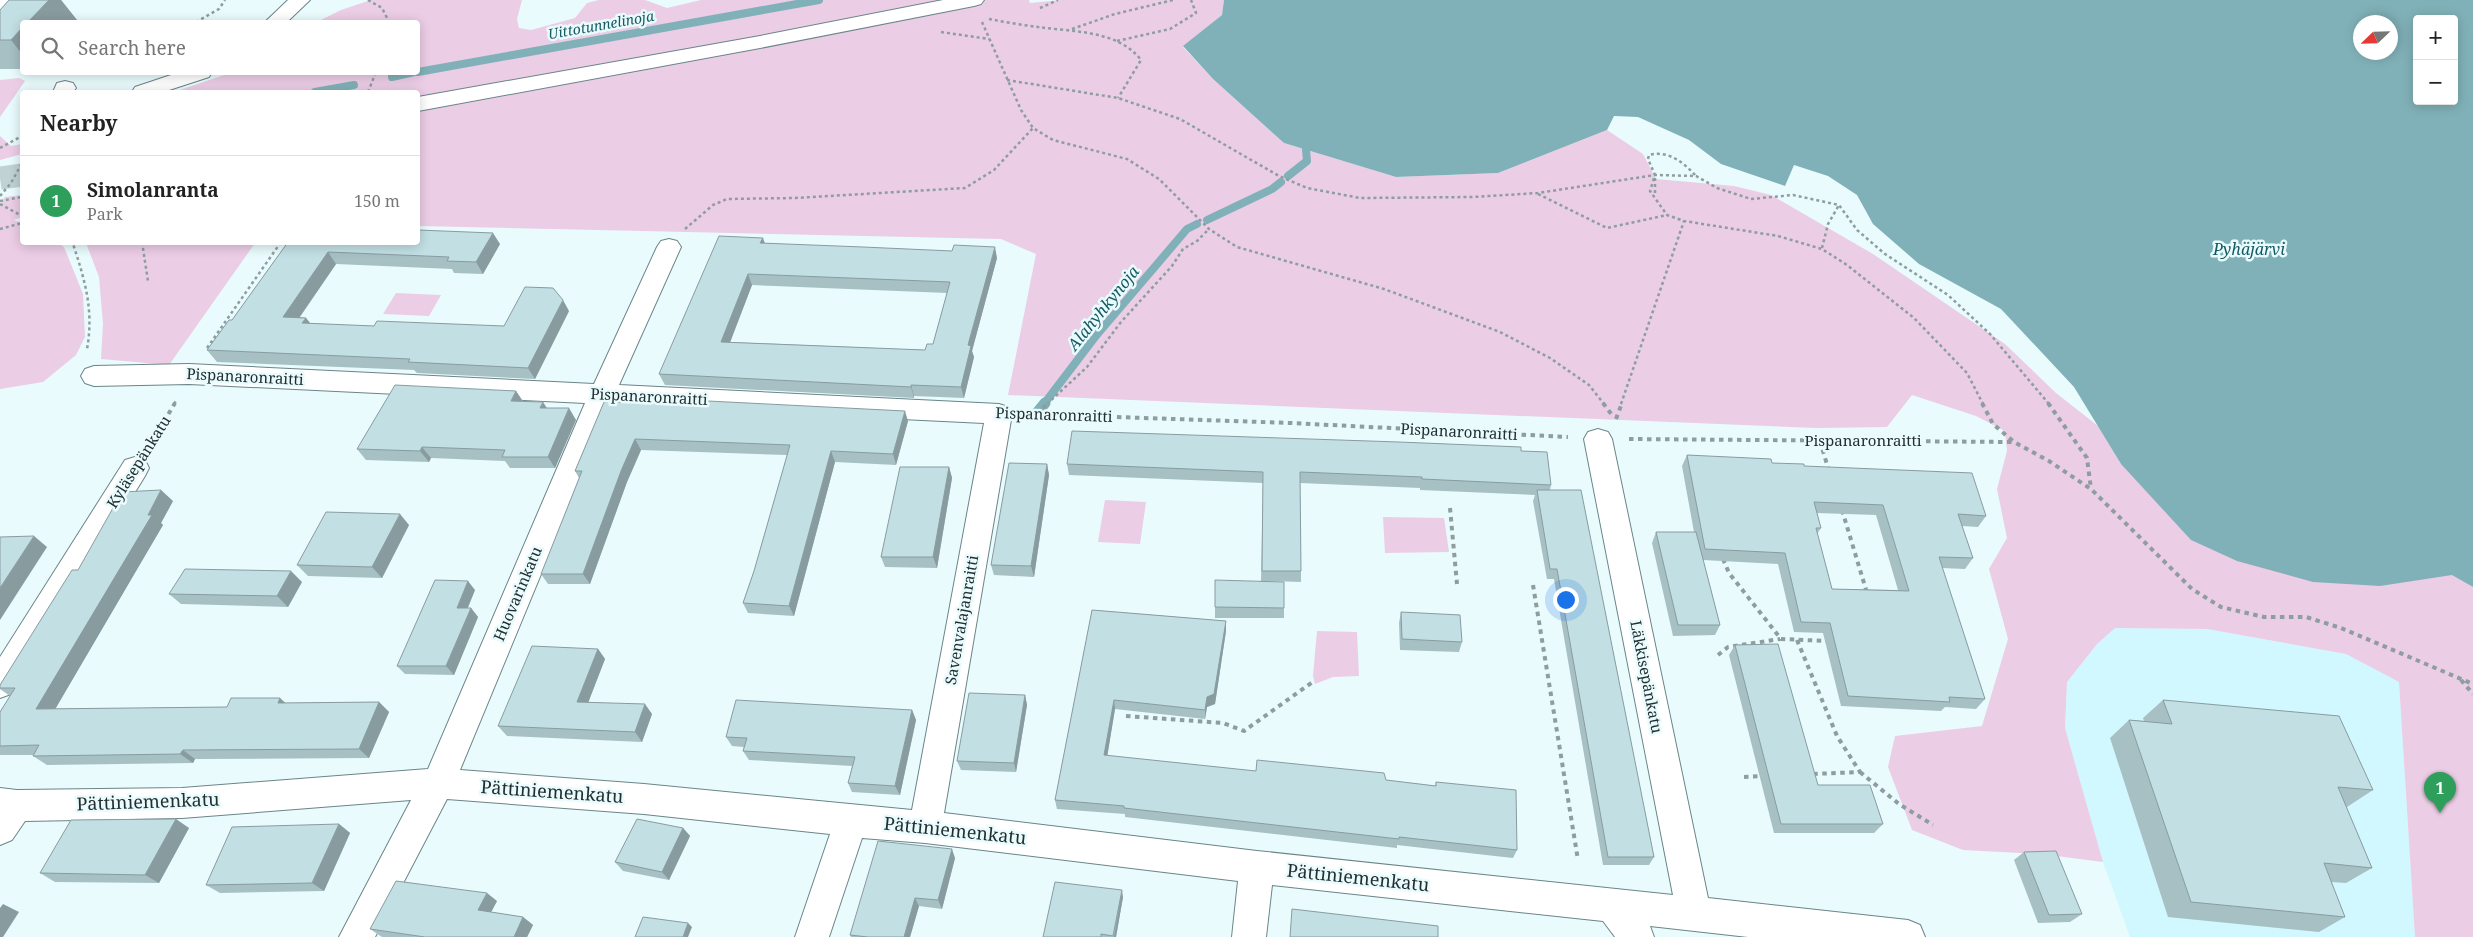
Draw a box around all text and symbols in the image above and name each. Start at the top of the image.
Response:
water label: Uittotunnelinoja [546,6,656,43]
north arrow [2353,15,2398,60]
map controls [2413,15,2458,105]
button: + [2413,15,2458,60]
search box [20,20,420,75]
icon: search [38,34,66,62]
text: Search here [78,35,186,61]
button: − [2413,60,2458,105]
text: Nearby [40,109,118,137]
text: Simolanranta [87,177,219,203]
text: 1 [51,190,61,212]
text: 150 m [354,190,400,212]
text: Park [87,203,123,225]
water label: Pyhäjärvi [2212,238,2285,260]
water label: Alahyhkynoja [1061,261,1144,356]
street label: Pispanaronraitti [186,363,304,389]
street label: Pispanaronraitti [590,383,708,409]
street label: Pispanaronraitti [995,402,1113,426]
street label: Kyläsepänkatu [102,411,175,512]
street label: Pispanaronraitti [1400,418,1518,444]
street label: Pispanaronraitti [1804,430,1922,450]
street label: Huovarinkatu [488,543,546,644]
street label: Savenvalajanraitti [940,553,982,686]
your location [1553,587,1579,613]
street label: Läkkisepänkatu [1626,619,1668,735]
pin: 1 [2424,772,2456,813]
street label: Pättiniemenkatu [480,774,625,808]
street label: Pättiniemenkatu [76,786,220,815]
street label: Pättiniemenkatu [883,811,1028,849]
street label: Pättiniemenkatu [1286,858,1431,896]

